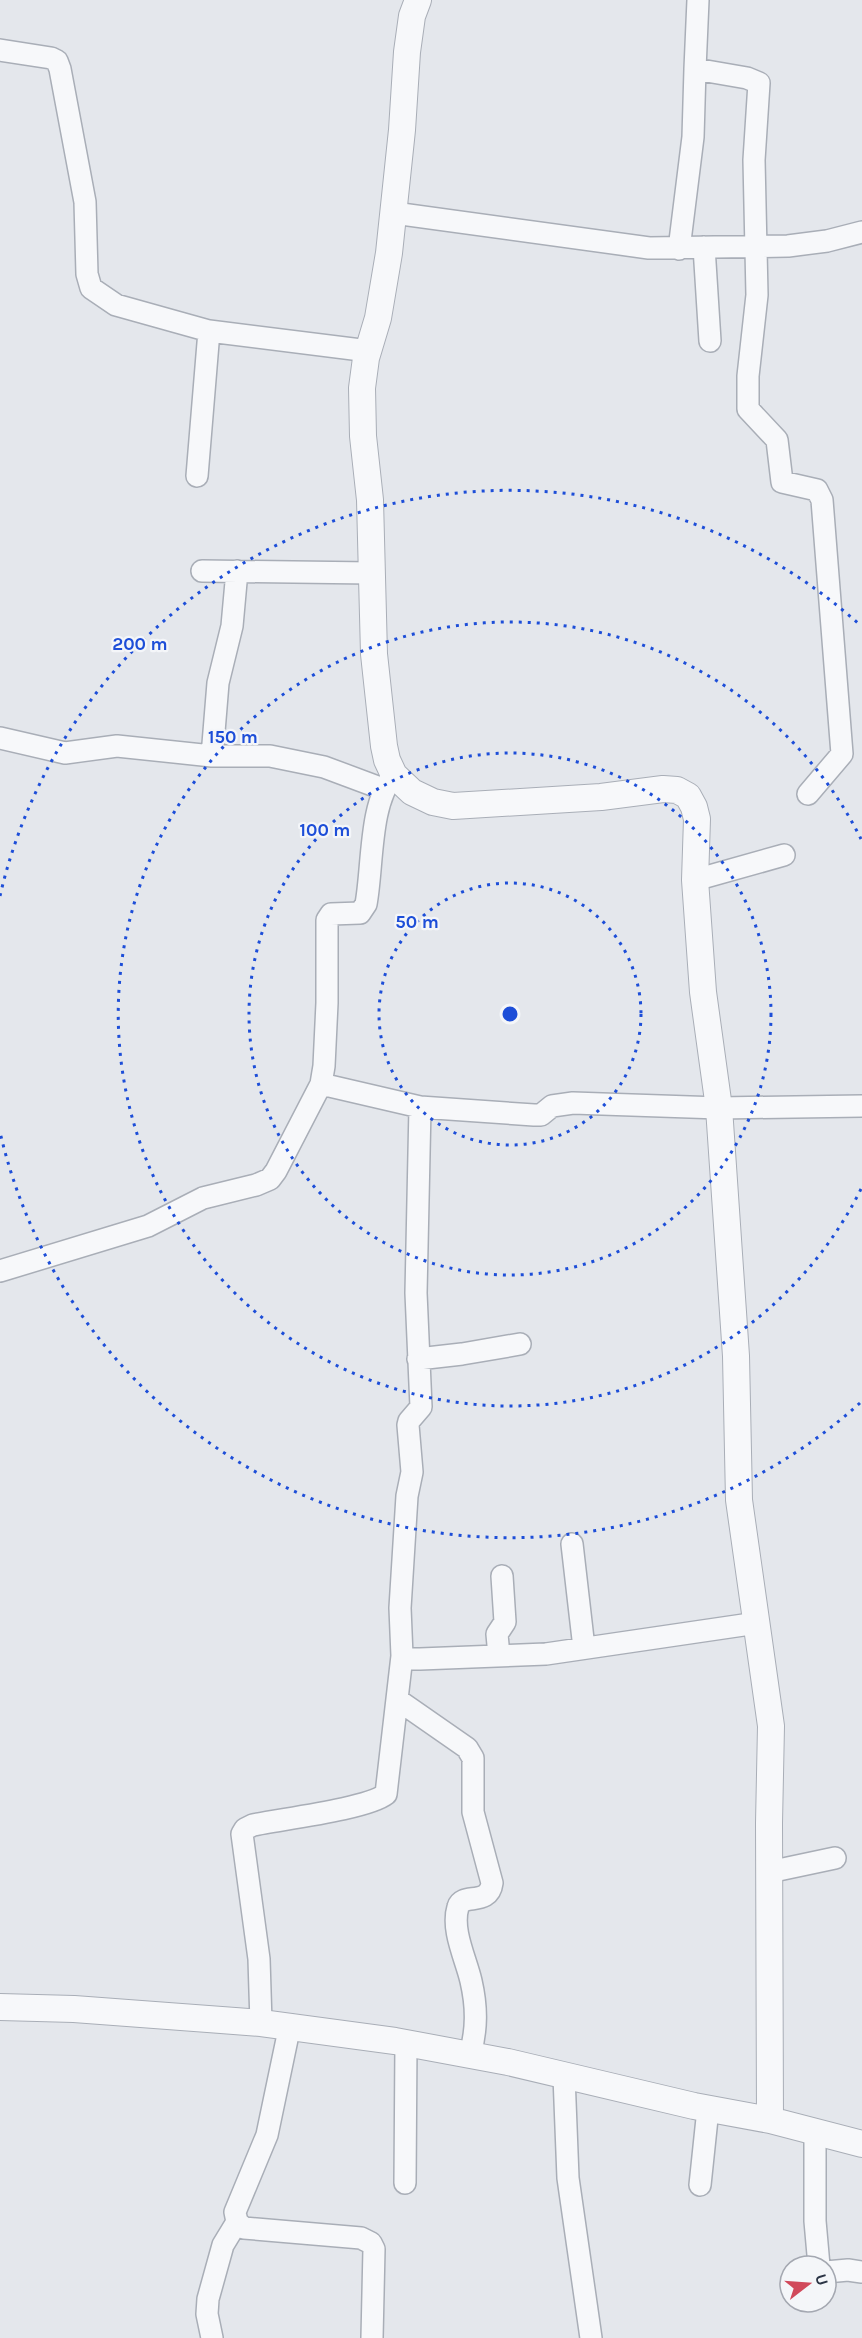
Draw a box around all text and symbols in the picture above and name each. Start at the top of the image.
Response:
text: 200 m [112,633,168,655]
text: 150 m [208,726,258,748]
text: 100 m [300,819,350,841]
text: 50 m [395,911,439,933]
centre of rings [500,1004,520,1024]
north arrow [778,2254,838,2314]
text: U [811,2272,833,2288]

